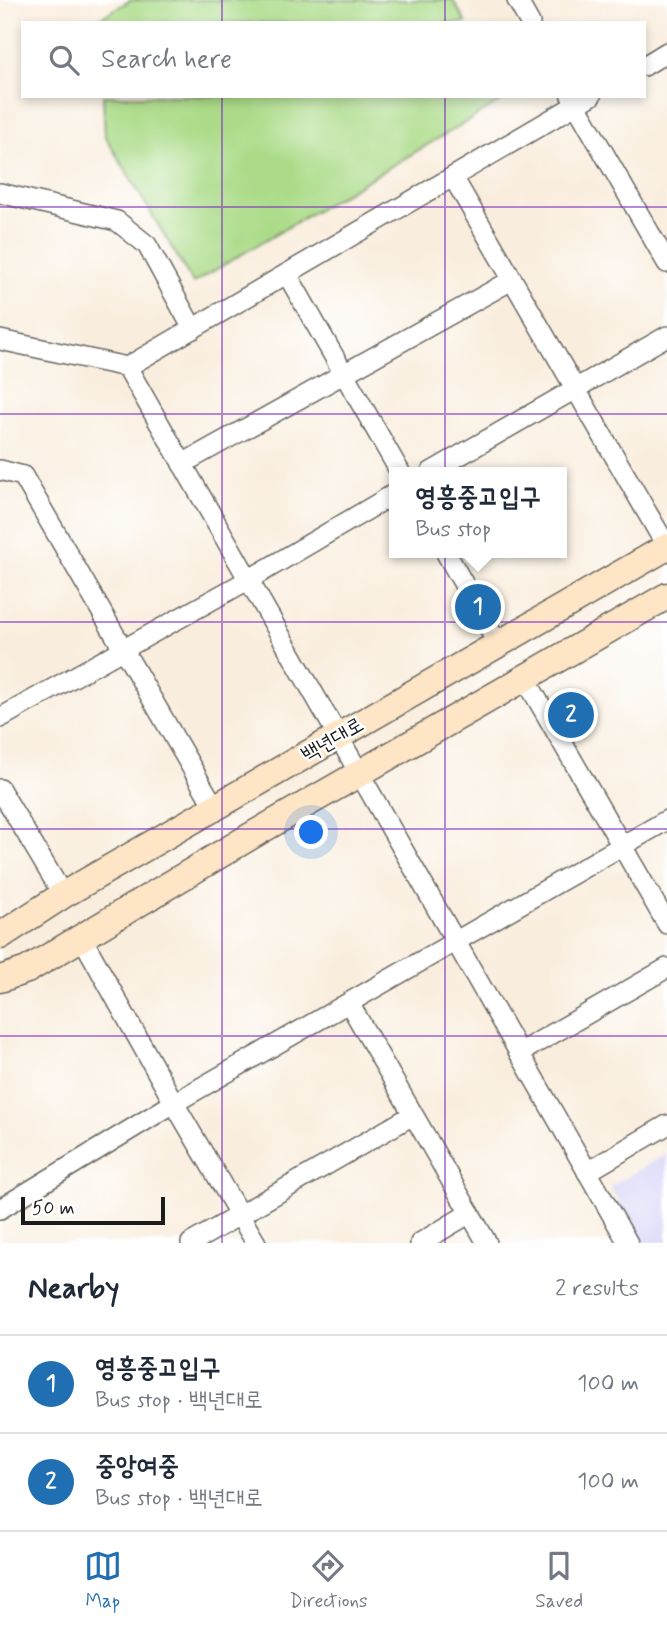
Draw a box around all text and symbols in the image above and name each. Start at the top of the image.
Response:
search box [21,21,646,98]
icon: search [45,41,83,79]
text: Search here [101,43,232,77]
popup [389,467,567,558]
text: 영흥중고입구 [415,481,541,515]
text: Bus stop [415,515,491,545]
pin: 1 [455,581,501,633]
pin: 2 [548,689,594,741]
street label: 백년대로 [296,711,369,769]
your location [294,815,328,849]
scale bar [21,1194,164,1226]
text: 50 m [32,1196,75,1221]
text: Nearby [28,1269,119,1308]
text: 2 results [555,1274,639,1304]
text: 영흥중고입구 [95,1352,221,1386]
text: 1 [46,1369,56,1399]
text: 100 m [577,1369,639,1399]
text: Bus stop · 백년대로 [95,1386,263,1416]
text: 중앙여중 [95,1450,179,1484]
text: 2 [45,1467,57,1497]
text: 100 m [577,1467,639,1497]
text: Bus stop · 백년대로 [95,1484,263,1514]
tab: Map [84,1547,122,1614]
tab: Directions [289,1547,368,1614]
tab: Saved [535,1547,583,1614]

